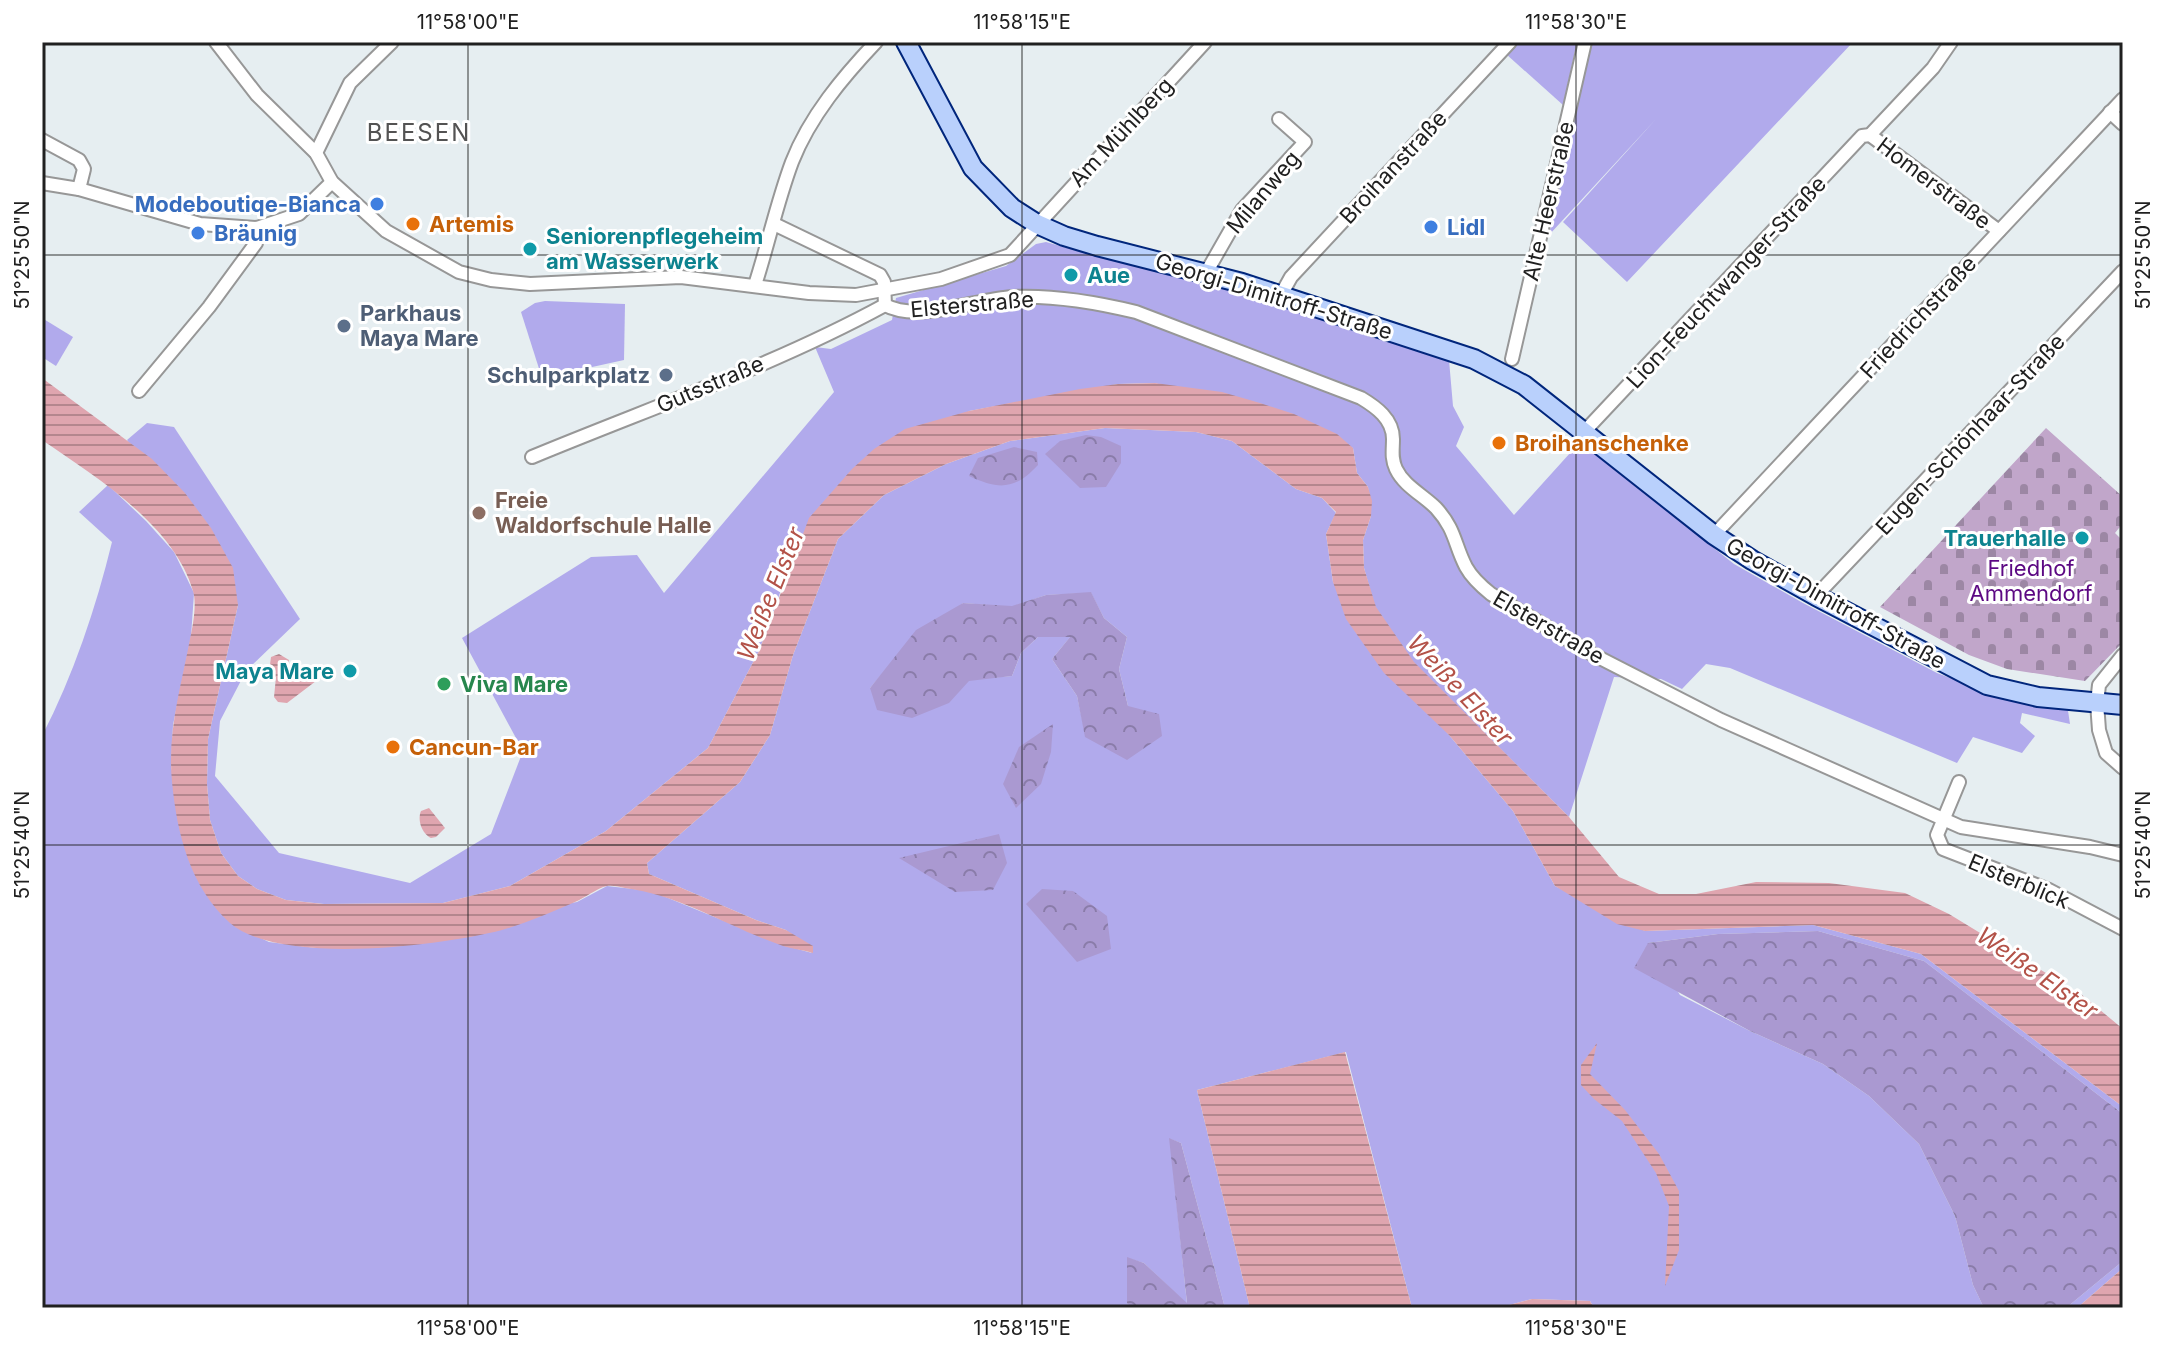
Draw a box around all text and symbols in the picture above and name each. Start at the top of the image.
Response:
text: 11°58'00"E [417,10,519,34]
text: 11°58'15"E [973,10,1071,34]
text: 11°58'30"E [1525,10,1627,34]
street label: Am Mühlberg [1064,72,1178,192]
street label: Broihanstraße [1334,105,1452,229]
district label: BEESEN [367,118,471,147]
street label: Alte Heerstraße [1517,119,1579,283]
street label: Homerstraße [1872,132,1996,234]
street label: Milanweg [1221,145,1305,239]
street label: Lion-Feuchtwanger-Straße [1621,170,1831,394]
place label: Modeboutiqe-Bianca [135,191,361,217]
marker: Modeboutiqe-Bianca [368,195,386,213]
text: 51°25'50"N [10,201,34,309]
text: 51°25'50"N [2131,201,2155,309]
place label: Artemis [429,211,514,237]
place label: Lidl [1447,214,1485,240]
marker: Artemis [404,215,422,233]
marker: Lidl [1422,218,1440,236]
place label: Bräunig [214,220,297,246]
place label: Seniorenpflegeheim am Wasserwerk [546,223,763,274]
marker: Bräunig [189,224,207,242]
marker: Seniorenpflegeheim am Wasserwerk [521,240,539,258]
street label: Georgi-Dimitroff-Straße [1152,248,1396,344]
street label: Friedrichstraße [1855,250,1981,384]
place label: Aue [1087,262,1130,288]
marker: Aue [1062,266,1080,284]
street label: Elsterstraße [909,286,1035,322]
place label: Parkhaus Maya Mare [360,300,479,351]
marker: Parkhaus Maya Mare [335,317,353,335]
street label: Eugen-Schönhaar-Straße [1870,328,2070,540]
street label: Gutsstraße [653,350,767,418]
place label: Schulparkplatz [487,362,650,388]
marker: Schulparkplatz [657,366,675,384]
place label: Broihanschenke [1515,430,1689,456]
marker: Broihanschenke [1490,434,1508,452]
place label: Freie Waldorfschule Halle [495,487,712,538]
marker: Freie Waldorfschule Halle [470,504,488,522]
water label: Weiße Elster [731,522,811,665]
place label: Trauerhalle [1944,525,2066,551]
marker: Trauerhalle [2073,529,2091,547]
street label: Georgi-Dimitroff-Straße [1722,532,1950,674]
park label: Friedhof Ammendorf [1970,555,2092,606]
street label: Elsterstraße [1489,585,1609,669]
water label: Weiße Elster [1402,628,1520,752]
place label: Maya Mare [215,658,334,684]
marker: Maya Mare [341,662,359,680]
place label: Viva Mare [460,671,568,697]
marker: Viva Mare [435,675,453,693]
place label: Cancun-Bar [409,734,539,760]
marker: Cancun-Bar [384,738,402,756]
text: 51°25'40"N [10,791,34,899]
text: 51°25'40"N [2131,791,2155,899]
street label: Elsterblick [1965,848,2073,914]
water label: Weiße Elster [1971,920,2104,1025]
text: 11°58'00"E [417,1316,519,1340]
text: 11°58'15"E [973,1316,1071,1340]
text: 11°58'30"E [1525,1316,1627,1340]

